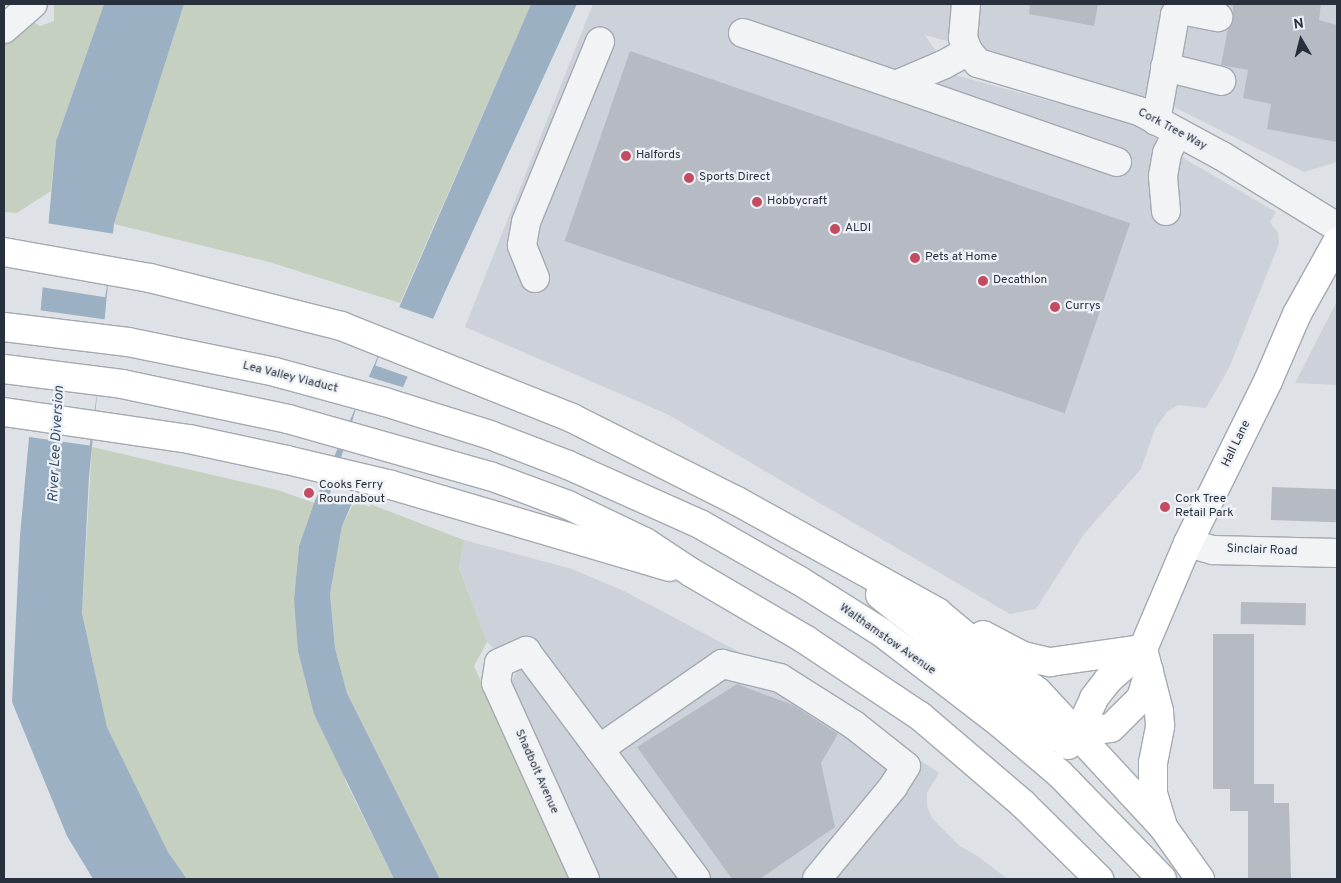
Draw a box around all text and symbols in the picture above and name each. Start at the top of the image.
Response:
north arrow [1276,15,1326,65]
text: N [1293,16,1305,34]
street label: Cork Tree Way [1135,106,1209,154]
place label: Halfords [636,149,681,163]
marker: Halfords [620,150,632,162]
place label: Sports Direct [699,171,770,185]
marker: Sports Direct [683,172,695,184]
place label: Hobbycraft [767,195,827,209]
marker: Hobbycraft [751,196,763,208]
place label: ALDI [845,222,871,236]
marker: ALDI [829,223,841,235]
place label: Pets at Home [925,251,997,265]
marker: Pets at Home [909,252,921,264]
place label: Decathlon [993,274,1047,288]
marker: Decathlon [977,275,989,287]
place label: Currys [1065,300,1101,314]
marker: Currys [1049,301,1061,313]
street label: Lea Valley Viaduct [241,359,339,397]
water label: River Lee Diversion [46,385,68,503]
street label: Hall Lane [1220,418,1254,470]
place label: Cooks Ferry Roundabout [319,479,385,507]
marker: Cooks Ferry Roundabout [303,487,315,499]
place label: Cork Tree Retail Park [1175,493,1234,521]
marker: Cork Tree Retail Park [1159,501,1171,513]
street label: Sinclair Road [1226,543,1298,559]
street label: Walthamstow Avenue [836,601,938,679]
street label: Shadbolt Avenue [511,727,561,817]

